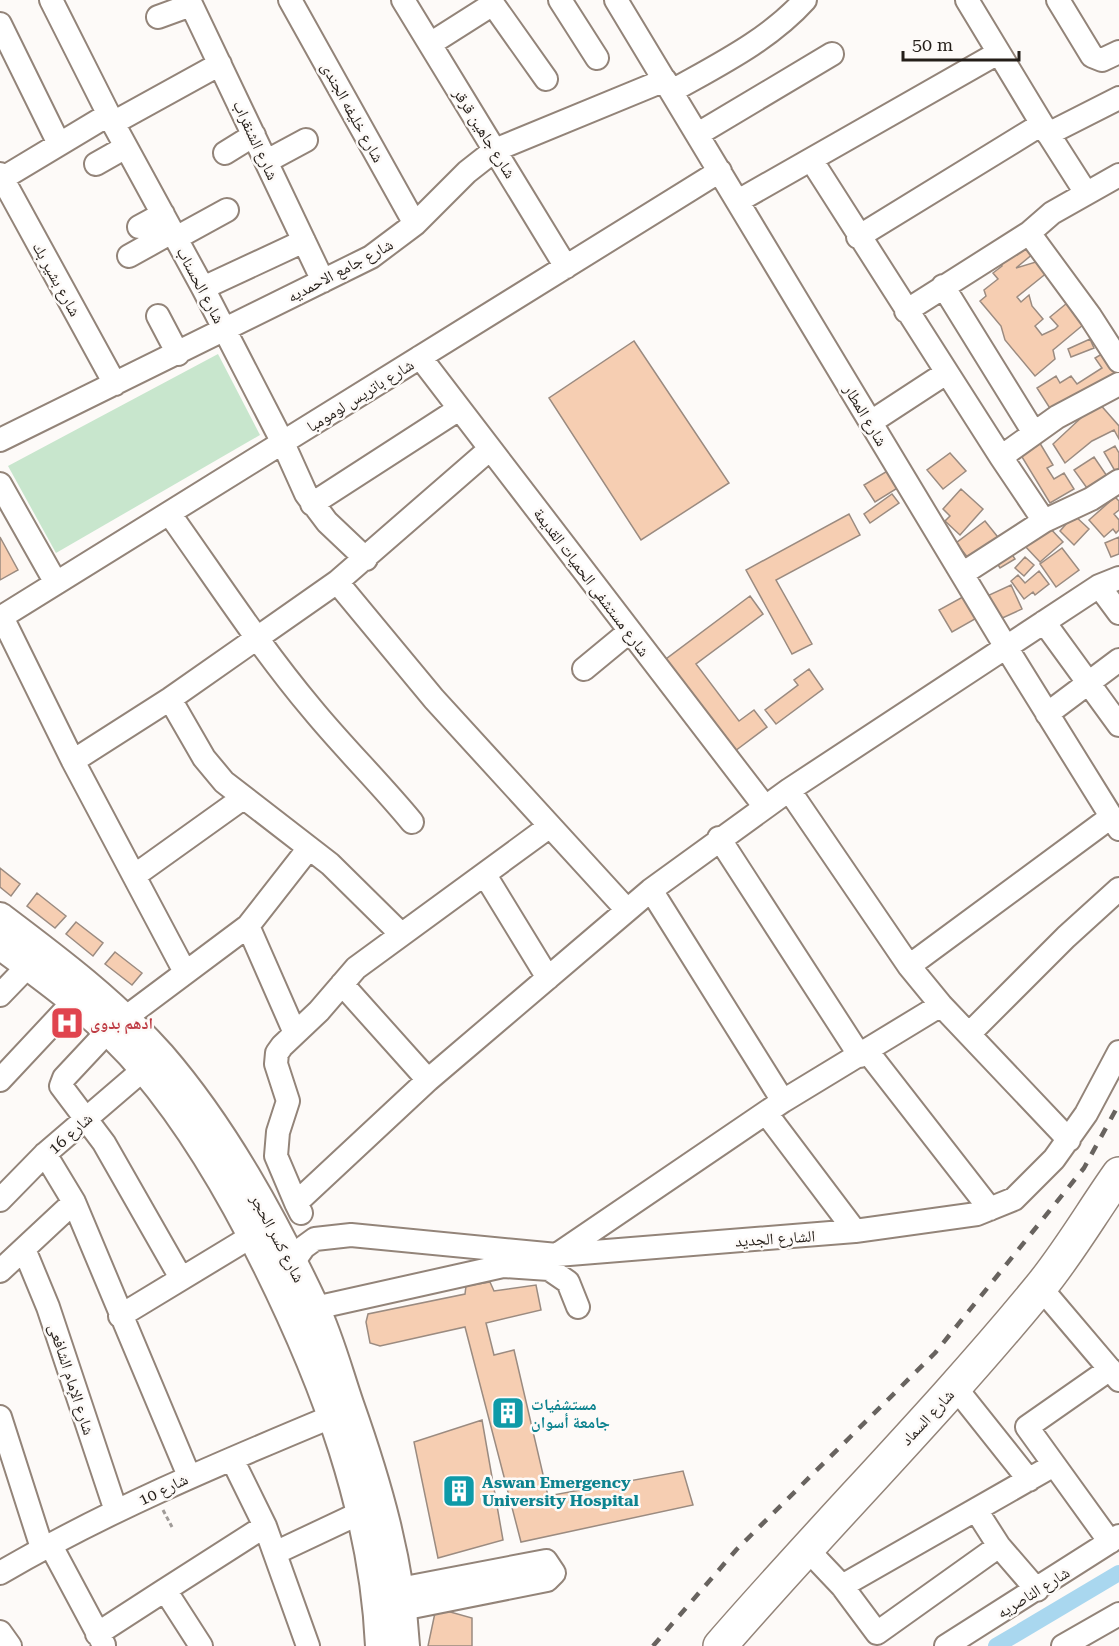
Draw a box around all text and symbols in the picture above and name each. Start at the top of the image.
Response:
scale bar [903,24,1018,62]
text: 50 m [912,34,953,55]
street label: شارع خليفه الجندى [316,59,388,166]
street label: شارع جاهين قرقر [448,84,520,182]
street label: شارع الشنقراب [228,97,282,184]
street label: شارع جامع الاحمديه [284,235,397,307]
street label: شارع بشير بك [28,239,85,320]
street label: شارع الحسناب [172,244,229,327]
street label: شارع باتريس لومومبا [303,355,418,437]
street label: شارع المطار [838,380,891,450]
street label: شارع مستشفى الحميات القديمة [529,504,654,661]
hospital icon: ادهم بدوى [49,1005,85,1041]
place label: ادهم بدوى [90,1014,153,1035]
street label: شارع 16 [45,1109,97,1159]
street label: شارع كسر الحجر [245,1190,309,1286]
street label: الشارع الجديد [734,1226,816,1252]
street label: شارع الإمام الشافعى [44,1321,98,1438]
street label: شارع السماد [897,1385,959,1450]
building icon: مستشفيات جامعة أسوان [490,1395,526,1431]
place label: مستشفيات جامعة أسوان [531,1395,610,1432]
street label: شارع 10 [136,1469,191,1510]
building icon: Aswan Emergency University Hospital [441,1473,477,1509]
place label: Aswan Emergency University Hospital [482,1473,639,1510]
street label: شارع الناصريه [993,1563,1074,1623]

